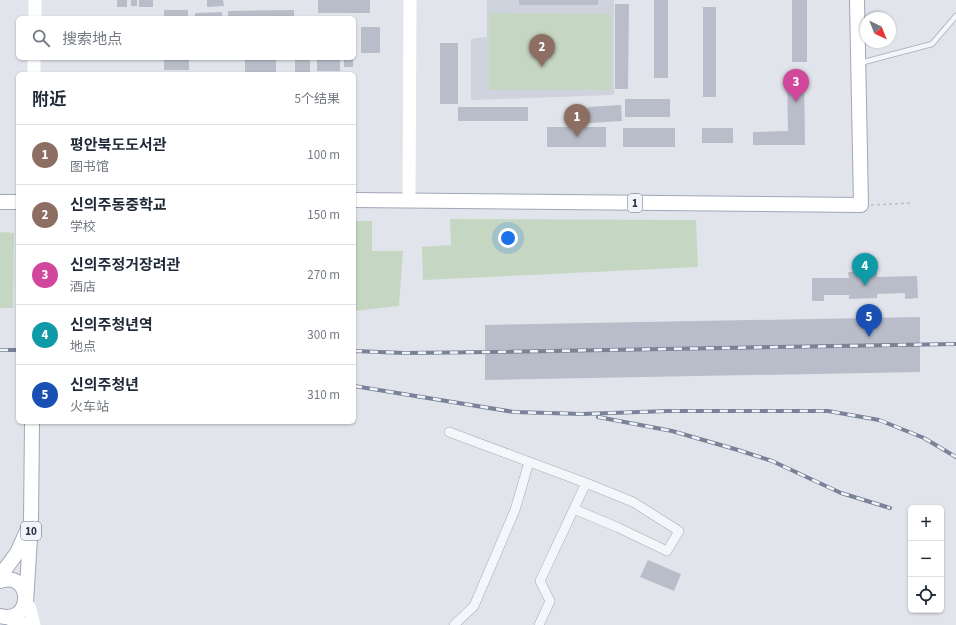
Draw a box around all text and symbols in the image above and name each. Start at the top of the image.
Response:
north arrow [860,12,896,48]
search box [16,16,356,60]
icon: search [30,27,52,49]
text: 搜索地点 [62,29,122,50]
pin: 2 [529,34,555,67]
pin: 3 [783,69,809,102]
text: 附近 [32,88,66,112]
text: 5个结果 [295,90,340,108]
pin: 1 [564,104,590,137]
text: 평안북도도서관 [70,135,167,156]
text: 1 [42,146,48,164]
text: 100 m [307,146,340,164]
text: 图书馆 [70,158,109,176]
road number: 1 [628,194,642,212]
text: 신의주동중학교 [70,195,167,216]
text: 2 [42,206,48,224]
text: 150 m [307,206,340,224]
text: 学校 [70,218,96,236]
your location [498,228,518,248]
pin: 4 [852,253,878,286]
text: 신의주정거장려관 [70,255,180,276]
text: 3 [42,266,48,284]
text: 270 m [307,266,340,284]
text: 酒店 [70,278,96,296]
pin: 5 [856,304,882,337]
text: 신의주청년역 [70,315,153,336]
text: 4 [42,326,48,344]
text: 300 m [307,326,340,344]
text: 地点 [70,338,96,356]
text: 신의주청년 [70,375,139,396]
text: 5 [42,386,48,404]
text: 310 m [307,386,340,404]
text: 火车站 [70,398,109,416]
map controls [908,505,944,613]
button: + [908,505,944,541]
road number: 10 [21,522,41,540]
button: − [908,541,944,577]
button: locate [908,577,944,613]

